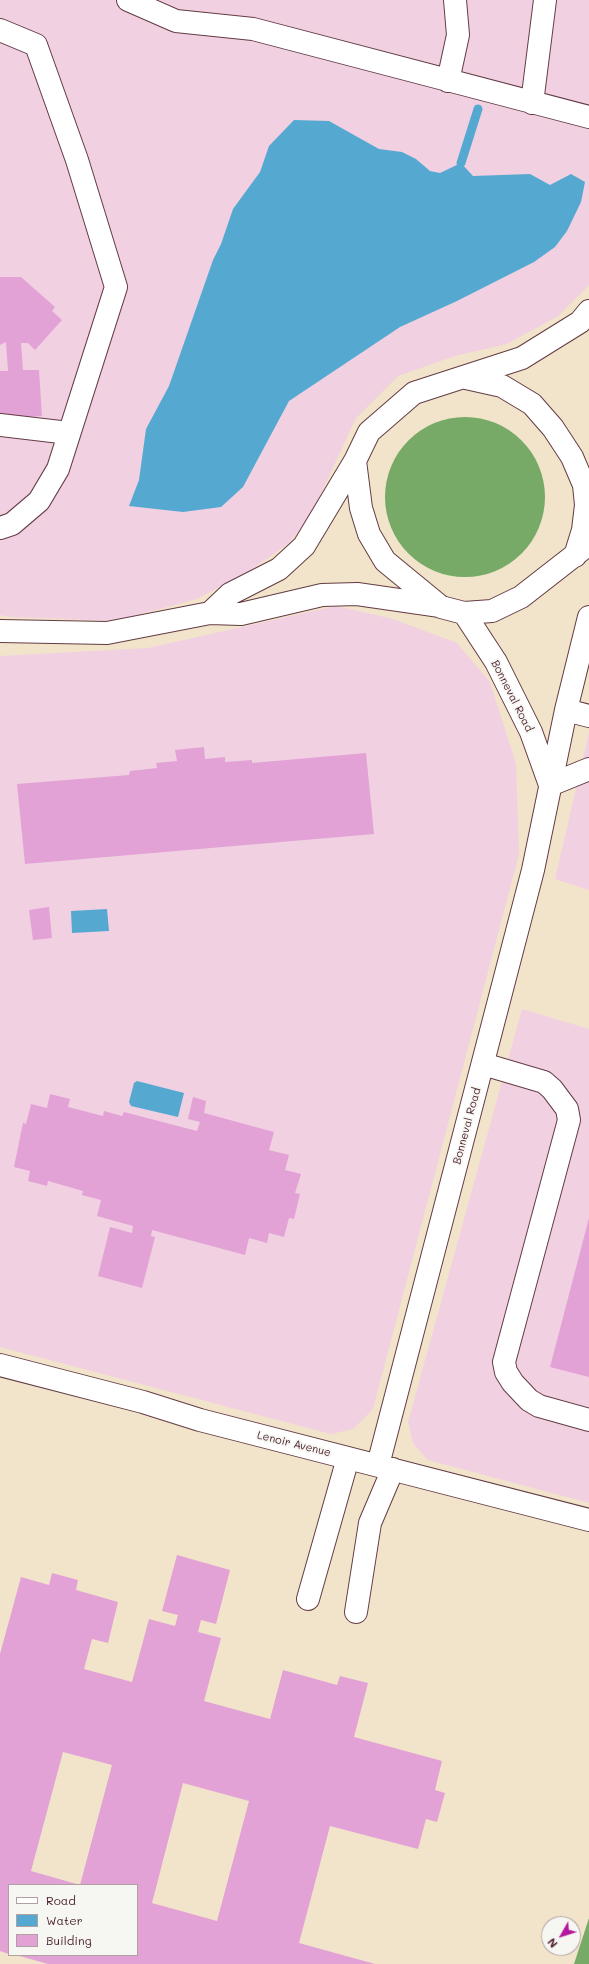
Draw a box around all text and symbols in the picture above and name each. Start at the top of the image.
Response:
street label: Bonneval Road [488,658,536,734]
street label: Bonneval Road [450,1086,484,1166]
street label: Lenoir Avenue [256,1428,332,1460]
legend [8,1884,138,1956]
text: Road [46,1892,76,1908]
text: Water [46,1912,83,1928]
north arrow [541,1916,581,1956]
text: Building [46,1932,92,1948]
text: N [544,1935,561,1951]

